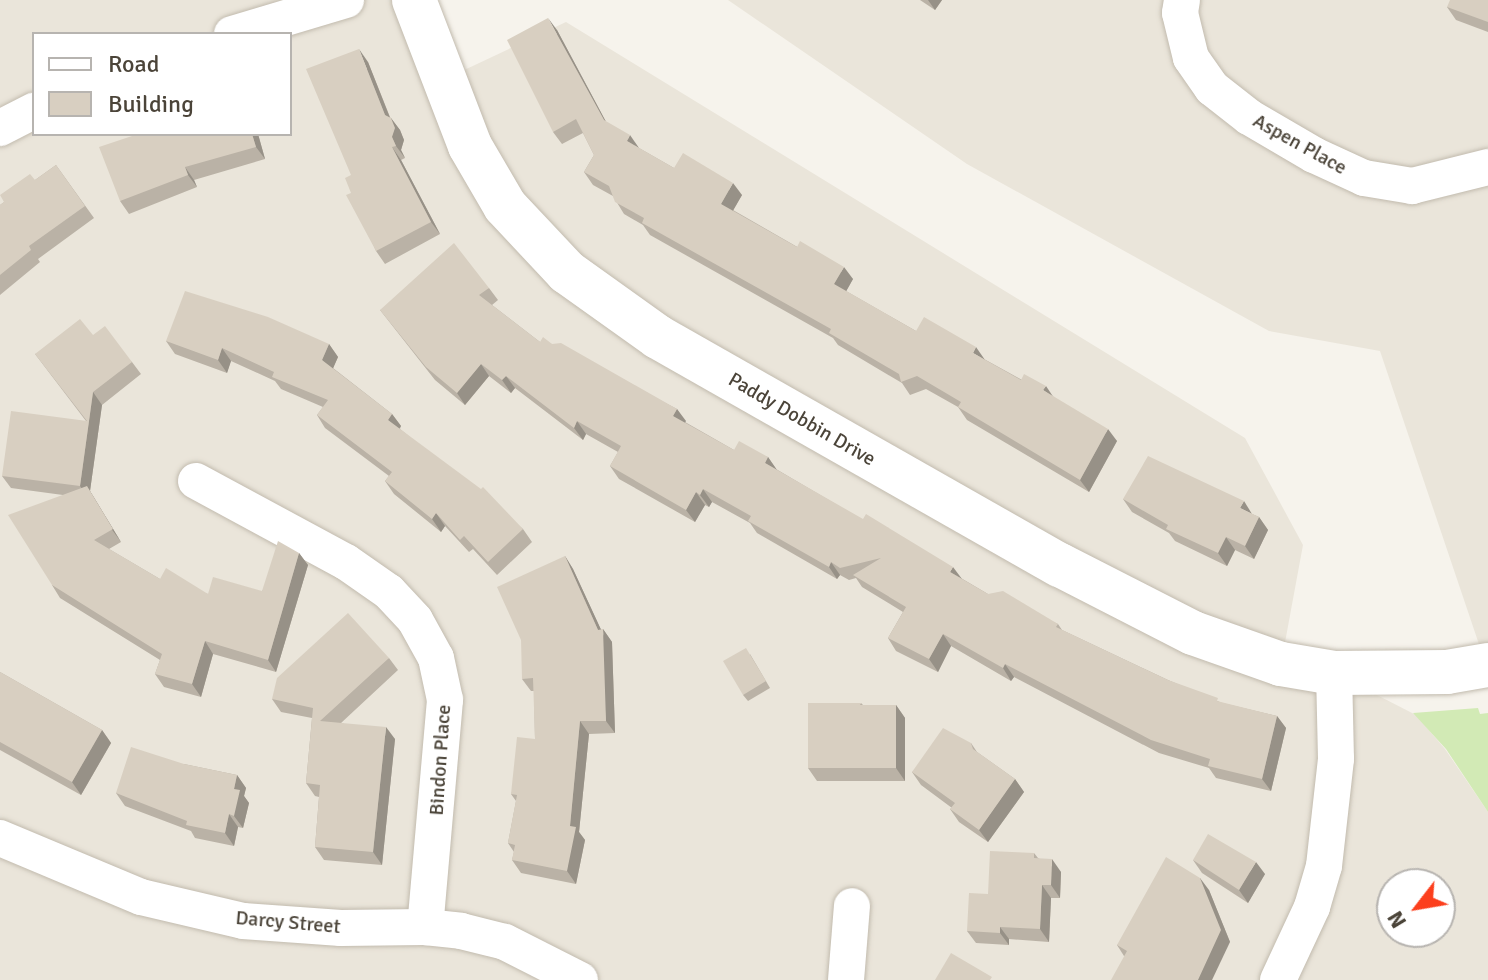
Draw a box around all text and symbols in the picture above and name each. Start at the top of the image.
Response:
legend [32,32,292,136]
text: Road [108,49,159,79]
text: Building [108,89,194,119]
street label: Aspen Place [1249,108,1351,180]
street label: Paddy Dobbin Drive [724,367,880,471]
street label: Bindon Place [424,704,456,816]
north arrow [1376,868,1456,948]
street label: Darcy Street [235,905,341,939]
text: N [1381,906,1412,933]

